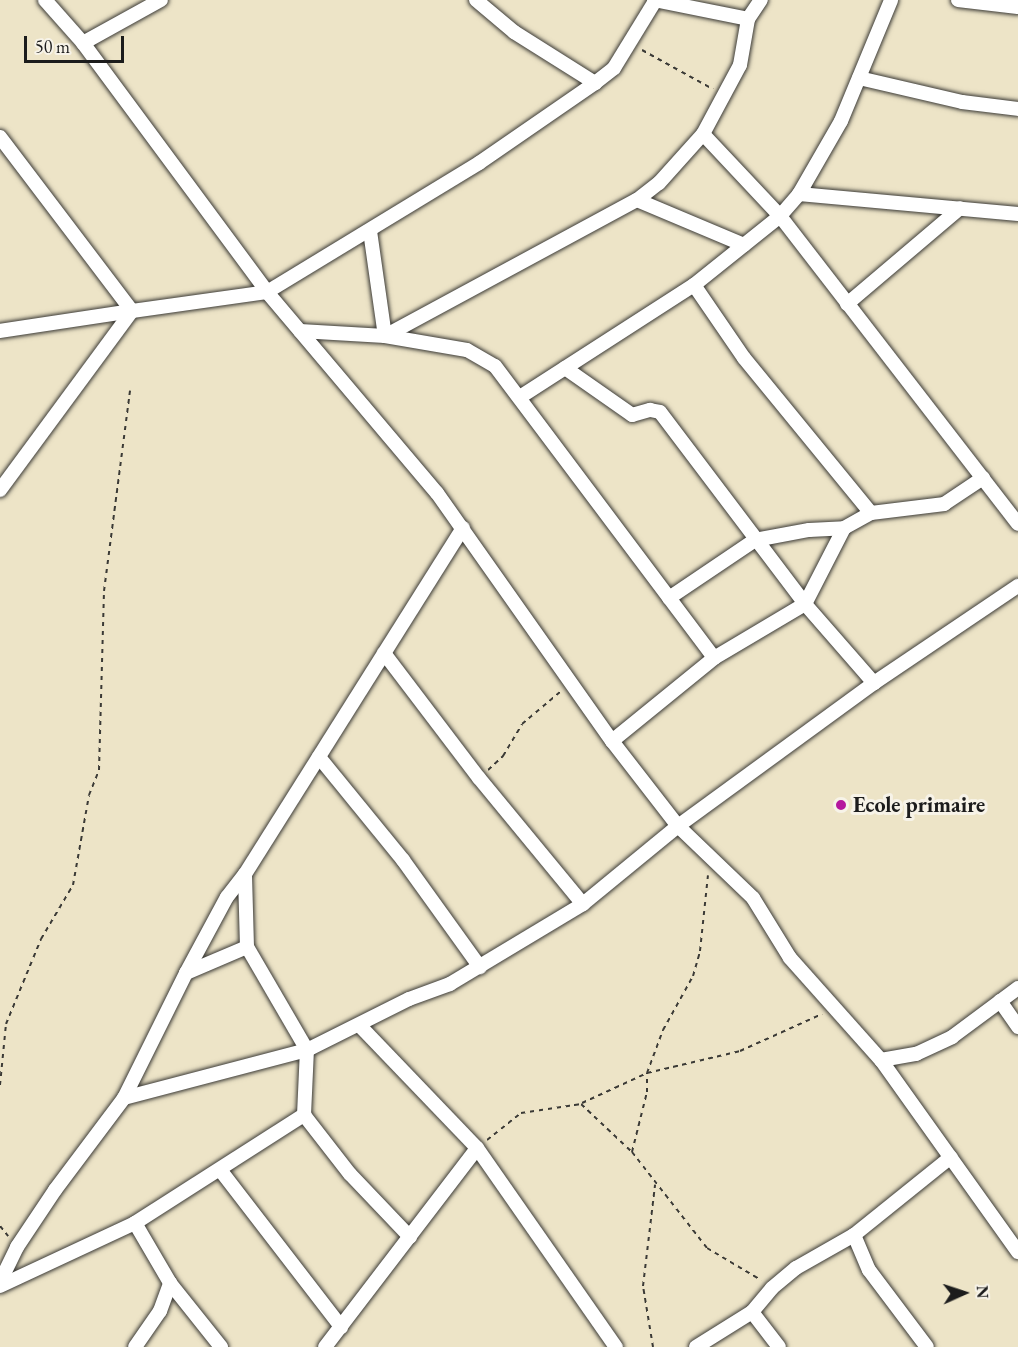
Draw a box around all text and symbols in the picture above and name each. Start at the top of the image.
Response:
scale bar [27,24,128,62]
text: 50 m [35,35,70,58]
place label: Ecole primaire [853,792,985,818]
marker: Ecole primaire [834,798,848,812]
north arrow [934,1263,994,1323]
text: N [972,1285,993,1299]

